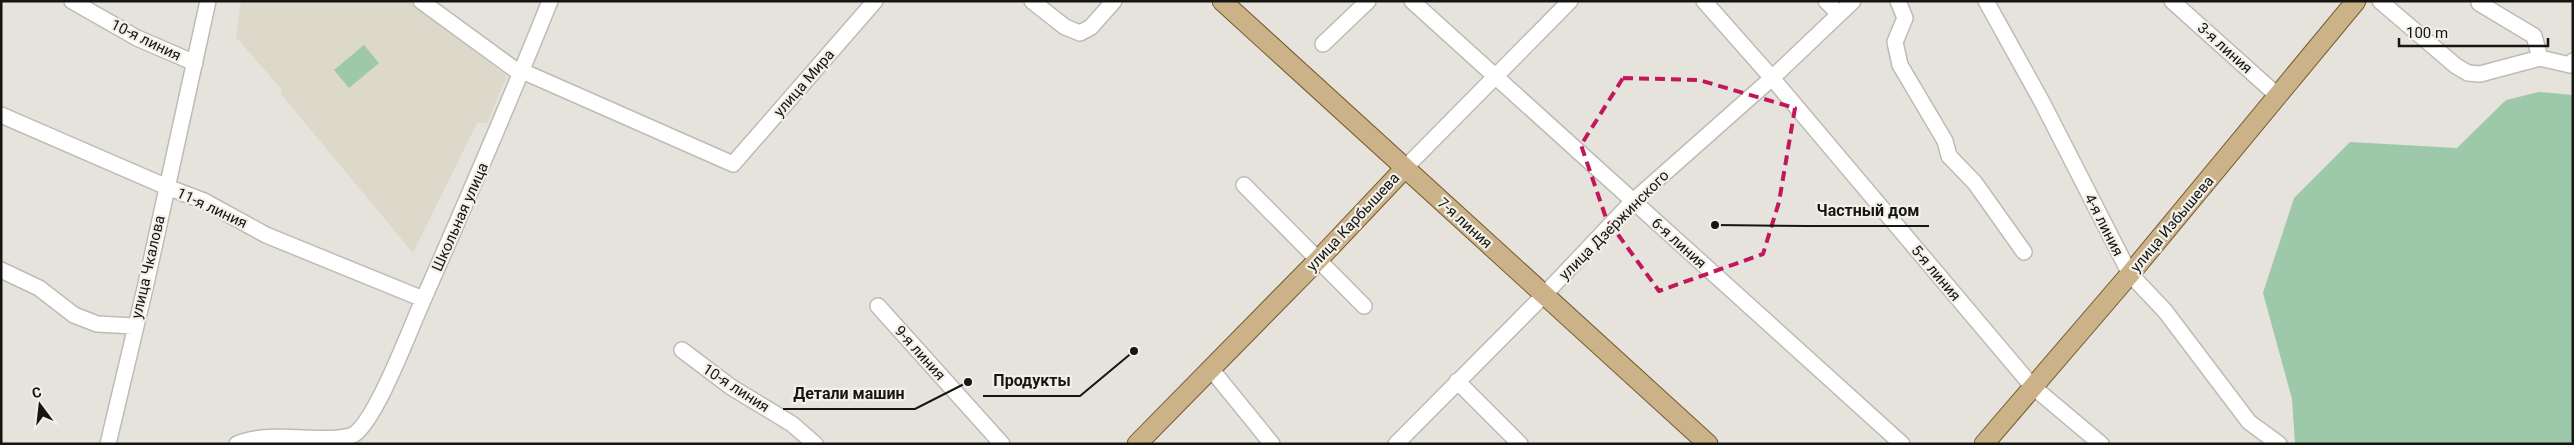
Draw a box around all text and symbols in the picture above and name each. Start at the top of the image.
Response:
street label: 10-я линия [108,15,184,65]
scale bar [2399,15,2548,47]
street label: 3-я линия [2194,19,2256,77]
text: 100 m [2406,24,2448,42]
street label: улица Мира [770,46,838,120]
street label: Школьная улица [428,160,492,274]
street label: улица Дзержинского [1555,166,1673,284]
street label: улица Карбышева [1303,169,1403,275]
street label: улица Избышева [2127,172,2217,276]
street label: 11-я линия [174,184,250,232]
street label: 4-я линия [2081,191,2127,259]
street label: 7-я линия [1434,194,1496,252]
callout: Частный дом [1807,195,1929,226]
text: Частный дом [1817,201,1919,220]
street label: улица Чкалова [127,214,169,320]
street label: 6-я линия [1648,214,1710,272]
street label: 5-я линия [1907,241,1965,305]
street label: 9-я линия [891,322,949,384]
street label: 10-я линия [699,360,773,416]
callout: Продукты [983,365,1080,396]
text: Продукты [993,371,1071,390]
callout: Детали машин [783,378,915,409]
north arrow [15,380,65,430]
text: С [30,384,43,401]
text: Детали машин [793,384,905,403]

